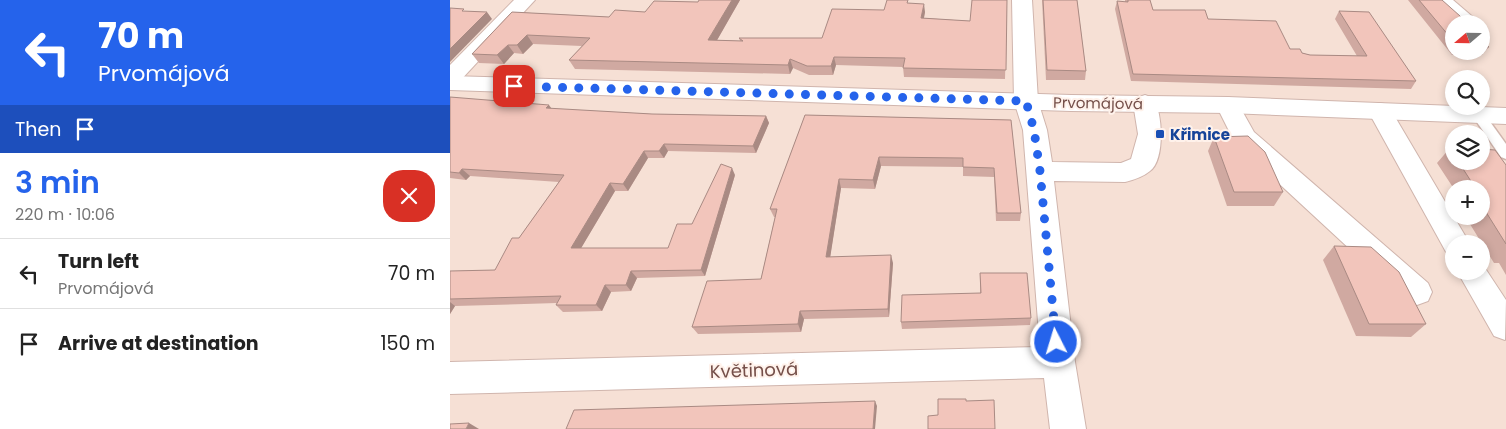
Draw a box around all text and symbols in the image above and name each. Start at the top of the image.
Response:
text: 70 m [98,11,184,60]
north arrow [1445,15,1490,60]
map controls [1445,15,1490,280]
icon: left [15,20,80,85]
text: Prvomájová [98,58,230,89]
pin [493,65,535,107]
button: search [1445,70,1490,115]
icon: arrive [500,72,528,100]
street label: Prvomájová [1053,92,1143,114]
icon: arrive [71,115,99,143]
text: Then [15,116,61,143]
place label: Křimice [1170,124,1230,145]
button: layers [1445,125,1490,170]
marker: Křimice [1154,128,1166,140]
text: 3 min [15,161,100,204]
button: close [383,170,435,222]
button: + [1445,180,1490,225]
text: 220 m · 10:06 [15,203,115,226]
button: − [1445,235,1490,280]
text: Turn left [58,248,139,275]
icon: left [15,260,43,288]
text: 70 m [388,260,435,287]
text: Prvomájová [58,277,154,300]
position arrow [1029,315,1081,367]
icon: arrive [15,330,43,358]
text: Arrive at destination [58,330,259,357]
text: 150 m [380,330,435,357]
street label: Květinová [709,356,799,384]

